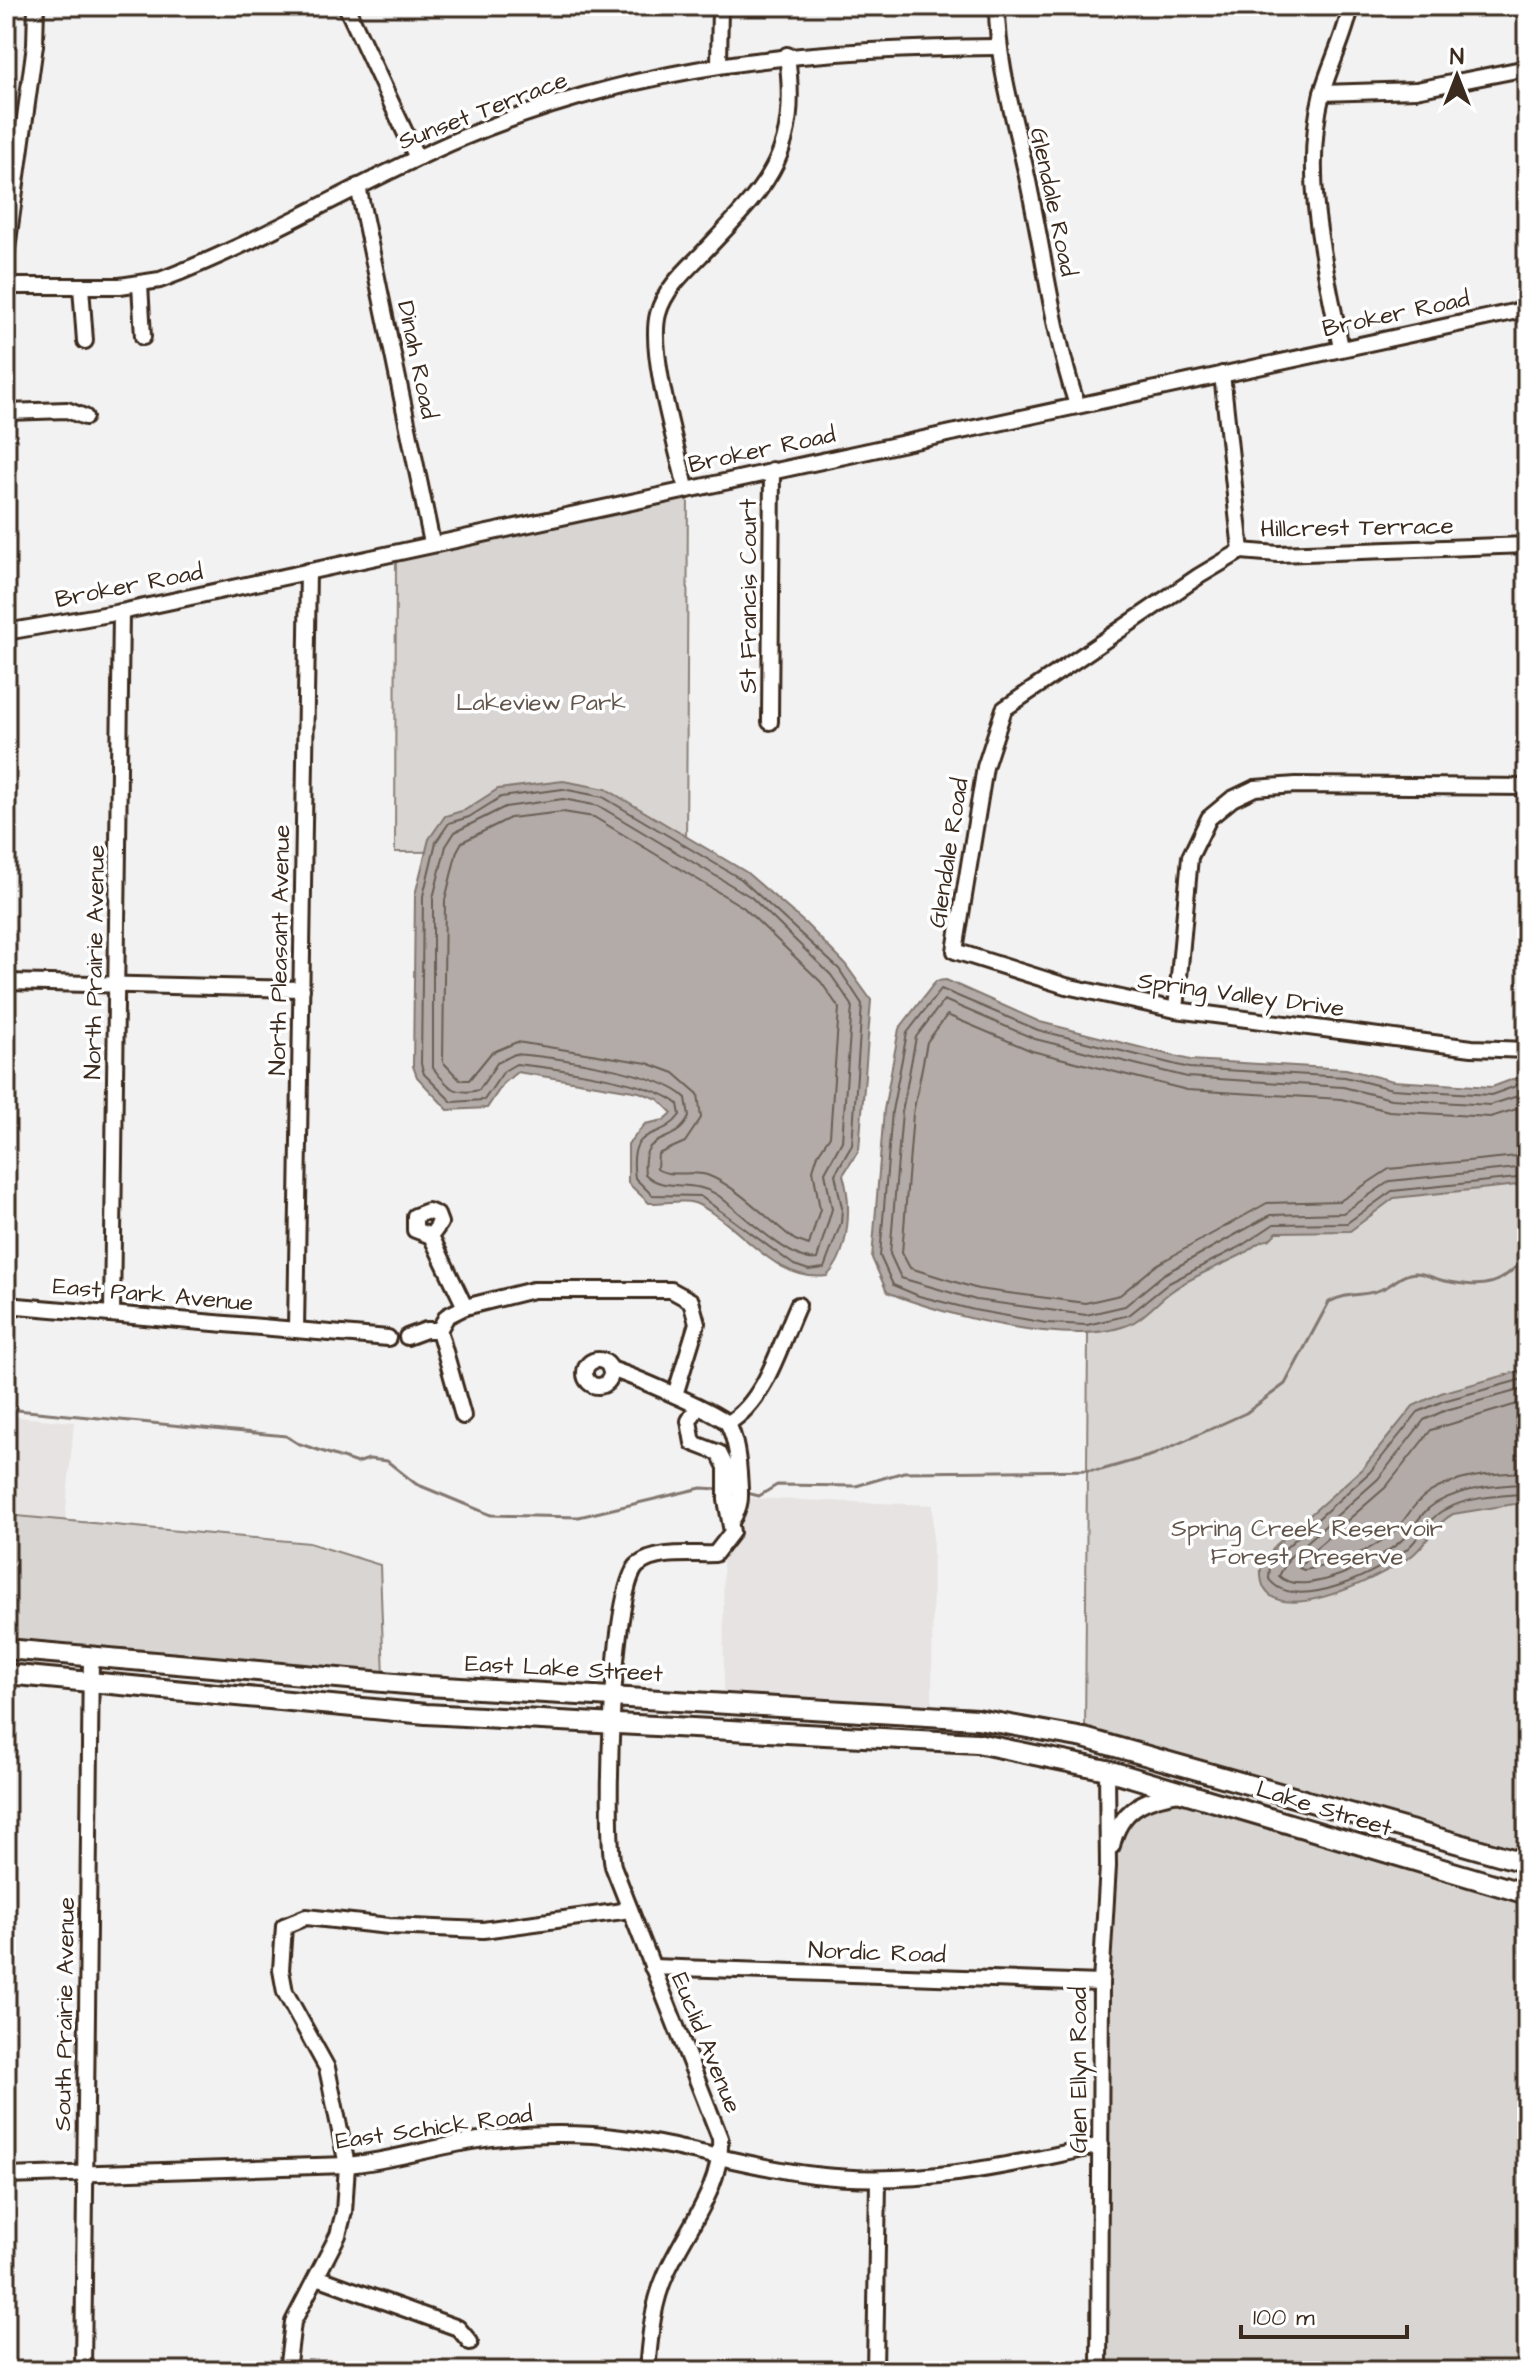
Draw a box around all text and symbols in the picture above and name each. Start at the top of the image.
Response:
north arrow [1417,36,1497,116]
text: N [1450,42,1464,73]
street label: Sunset Terrace [393,63,573,159]
street label: Glendale Road [1021,124,1085,280]
street label: Broker Road [1319,282,1473,346]
street label: Dinah Road [388,298,446,422]
street label: Broker Road [685,418,839,482]
street label: St Francis Court [732,498,766,693]
street label: Hillcrest Terrace [1260,509,1454,547]
street label: Broker Road [52,555,206,617]
park label: Lakeview Park [456,686,626,720]
street label: Glendale Road [920,776,978,930]
street label: North Pleasant Avenue [261,824,299,1076]
street label: North Prairie Avenue [76,844,114,1080]
street label: Spring Valley Drive [1135,964,1346,1027]
street label: East Park Avenue [51,1269,255,1321]
park label: Spring Creek Reservoir Forest Preserve [1171,1512,1443,1574]
street label: East Lake Street [464,1647,664,1691]
street label: Lake Street [1252,1772,1396,1846]
street label: South Prairie Avenue [46,1897,84,2131]
street label: Nordic Road [808,1934,946,1972]
street label: Euclid Avenue [662,1968,750,2118]
street label: Glen Ellyn Road [1062,1987,1097,2153]
street label: East Schick Road [333,2097,535,2159]
scale bar [1241,2289,1407,2339]
text: 100 m [1253,2301,1315,2335]

